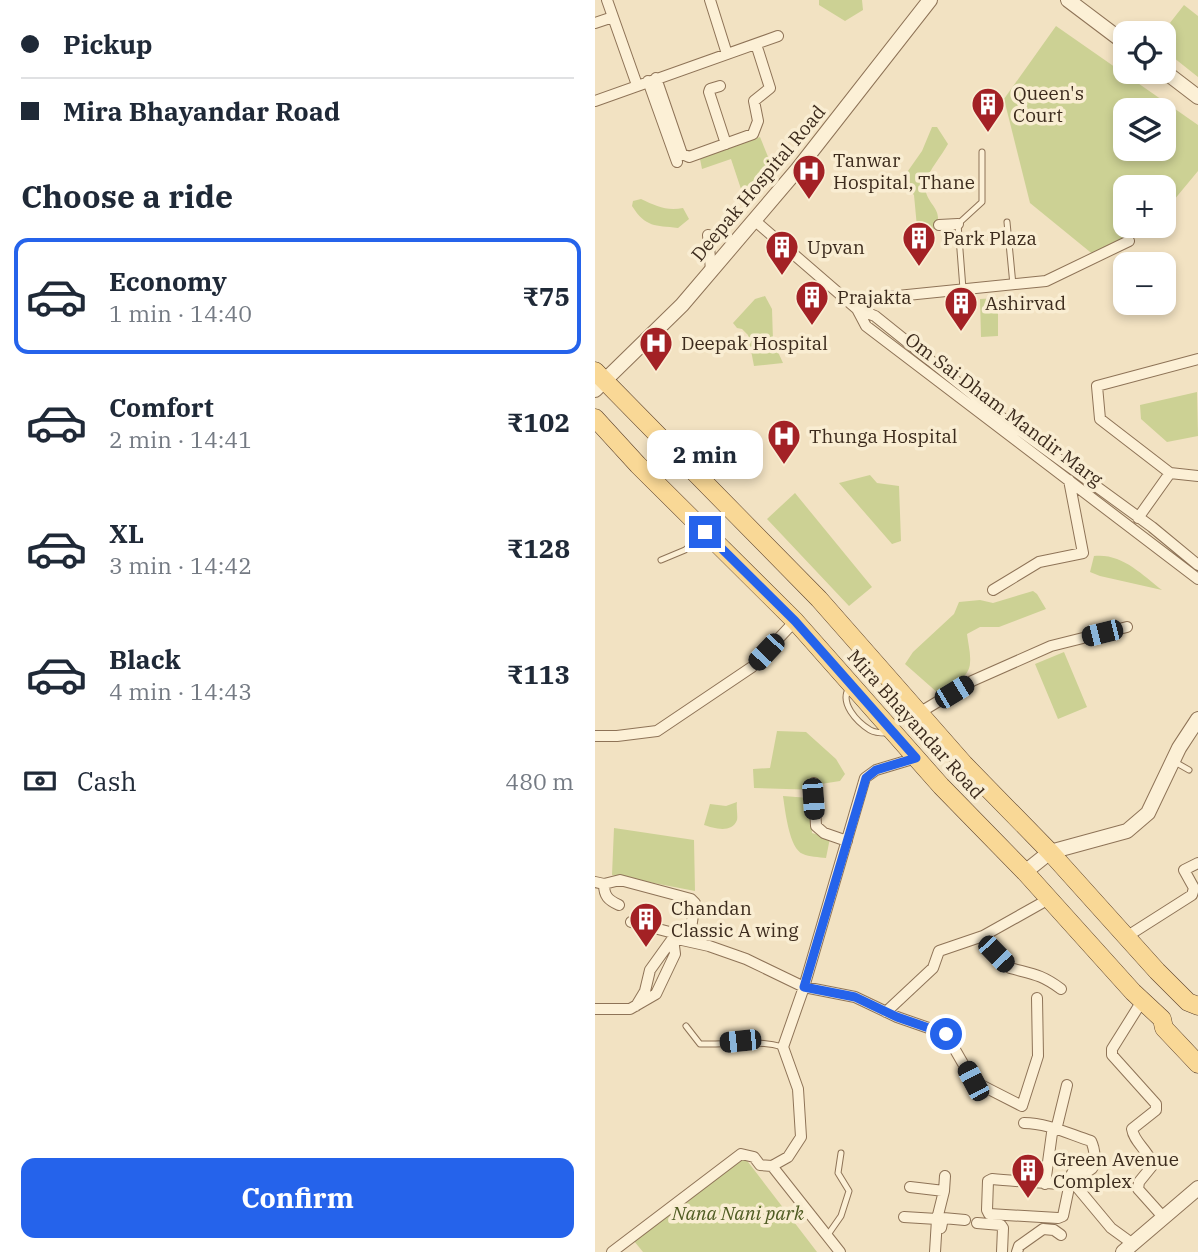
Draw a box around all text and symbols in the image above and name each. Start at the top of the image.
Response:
map controls [1113,21,1176,315]
button: locate [1113,21,1176,84]
text: Pickup [63,27,153,61]
place label: Queen's Court [1013,81,1084,127]
building icon: Queen's Court [969,85,1007,134]
text: Mira Bhayandar Road [63,94,340,128]
button: layers [1113,98,1176,161]
street label: Deepak Hospital Road [686,100,830,266]
place label: Tanwar Hospital, Thane [833,148,975,194]
hospital icon: Tanwar Hospital, Thane [790,152,828,201]
text: Choose a ride [21,175,233,217]
button: + [1113,175,1176,238]
building icon: Park Plaza [900,219,938,268]
place label: Park Plaza [943,226,1037,250]
building icon: Upvan [763,228,801,277]
place label: Upvan [807,235,865,259]
button: − [1113,252,1176,315]
text: Economy [109,264,227,298]
icon: car [25,265,88,328]
building icon: Prajakta [793,278,831,327]
text: ₹75 [522,279,570,313]
building icon: Ashirvad [942,284,980,333]
place label: Prajakta [837,285,912,309]
place label: Ashirvad [985,291,1066,315]
text: 1 min · 14:40 [109,298,252,328]
hospital icon: Deepak Hospital [637,324,675,373]
street label: Om Sai Dham Mandir Marg [900,327,1108,492]
place label: Deepak Hospital [681,331,828,355]
text: Comfort [109,390,214,424]
icon: car [25,391,88,454]
text: ₹102 [507,405,570,439]
hospital icon: Thunga Hospital [765,417,803,466]
text: 2 min · 14:41 [109,424,252,454]
place label: Thunga Hospital [809,424,958,448]
callout: 2 min [647,430,763,480]
text: 2 min [673,439,737,469]
text: XL [109,516,144,550]
route end [689,516,721,548]
icon: car [25,517,88,580]
text: ₹128 [507,531,570,565]
text: 3 min · 14:42 [109,550,252,580]
car [1080,618,1125,648]
car [744,629,789,675]
text: Black [109,642,181,676]
icon: car [25,643,88,706]
street label: Mira Bhayandar Road [843,644,989,804]
text: ₹113 [507,657,570,691]
car [931,672,978,712]
text: 4 min · 14:43 [109,676,252,706]
icon: cash [21,762,59,800]
text: Cash [77,764,137,798]
text: 480 m [505,766,574,796]
car [802,777,825,821]
place label: Chandan Classic A wing [671,896,799,942]
building icon: Chandan Classic A wing [627,900,665,949]
car [974,932,1019,976]
route start [930,1018,962,1050]
car [719,1028,762,1054]
car [954,1058,993,1104]
place label: Green Avenue Complex [1053,1147,1179,1193]
building icon: Green Avenue Complex [1009,1151,1047,1200]
button: Confirm [21,1158,574,1238]
park label: Nana Nani park [671,1201,805,1225]

